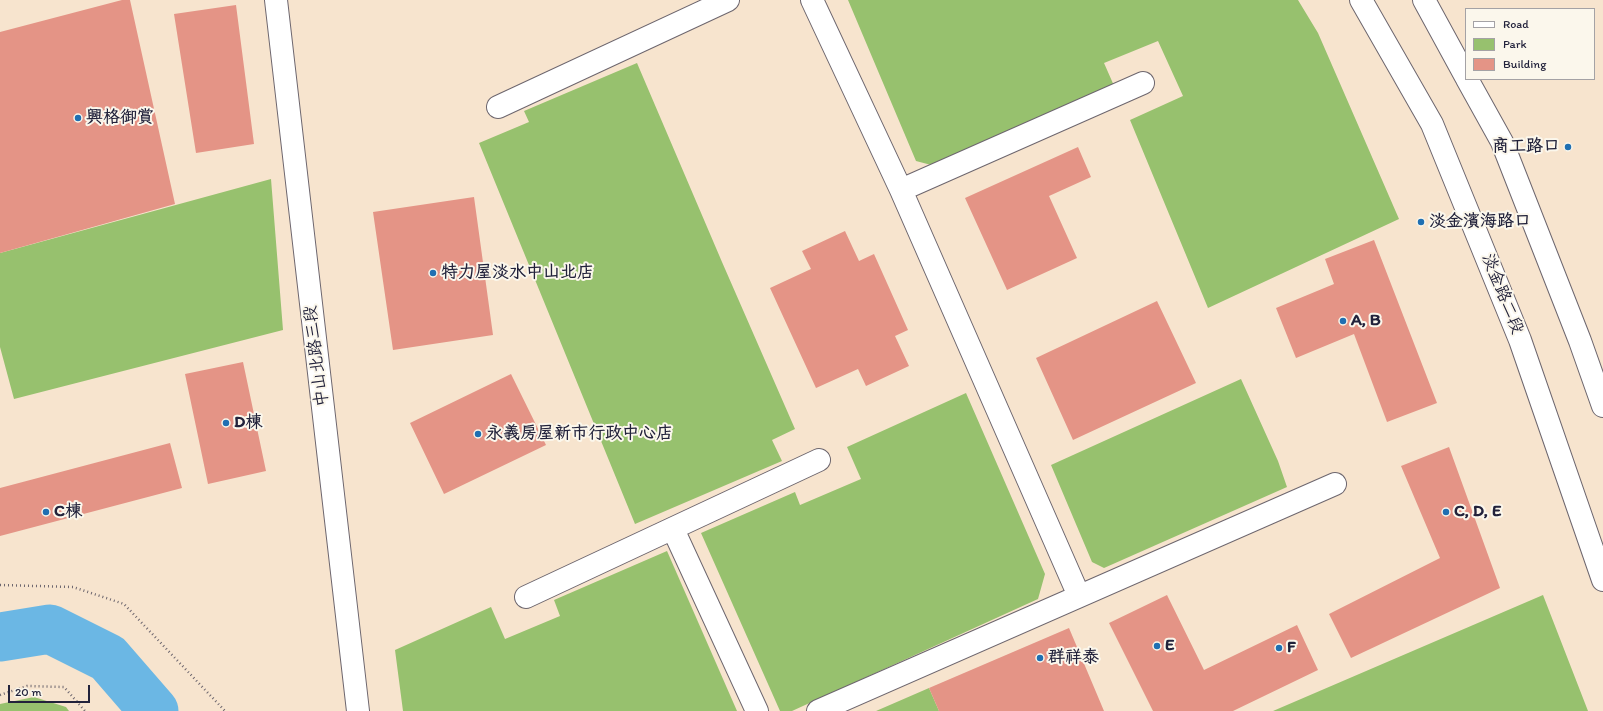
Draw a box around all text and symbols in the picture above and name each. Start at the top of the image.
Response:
legend [1465,8,1595,80]
text: Road [1503,17,1529,31]
text: Park [1503,37,1527,51]
text: Building [1503,57,1546,71]
place label: 興格御賞 [86,108,154,128]
marker: 興格御賞 [73,113,83,123]
place label: 商工路口 [1492,137,1560,157]
marker: 商工路口 [1563,142,1573,152]
place label: 淡金濱海路口 [1429,212,1531,232]
marker: 淡金濱海路口 [1416,217,1426,227]
street label: 淡金路二段 [1477,251,1527,337]
place label: 特力屋淡水中山北店 [441,263,594,283]
marker: 特力屋淡水中山北店 [428,268,438,278]
street label: 中山北路三段 [301,304,333,408]
place label: A, B [1351,311,1381,331]
marker: A, B [1338,316,1348,326]
place label: D棟 [234,413,262,433]
marker: D棟 [221,418,231,428]
place label: 永義房屋新市行政中心店 [486,424,673,444]
marker: 永義房屋新市行政中心店 [473,429,483,439]
place label: C棟 [54,502,82,522]
place label: C, D, E [1454,502,1501,522]
marker: C棟 [41,507,51,517]
marker: C, D, E [1441,507,1451,517]
place label: E [1165,636,1174,656]
place label: F [1287,638,1296,658]
marker: E [1152,641,1162,651]
marker: F [1274,643,1284,653]
place label: 群祥泰 [1048,648,1099,668]
marker: 群祥泰 [1035,653,1045,663]
scale bar [10,677,92,703]
text: 20 m [15,685,42,699]

